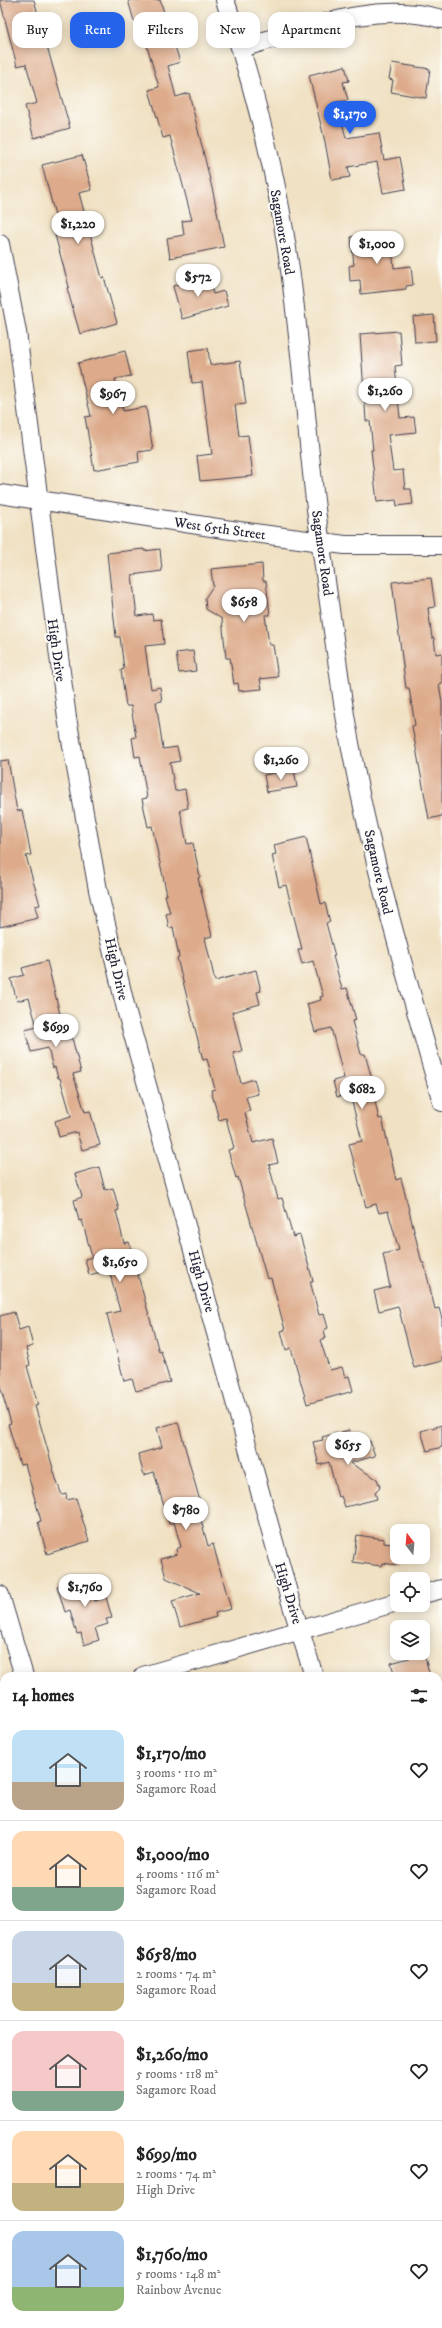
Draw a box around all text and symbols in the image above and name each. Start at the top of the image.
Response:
chip: Buy [12,12,62,48]
chip: Rent [70,12,125,48]
chip: Filters [133,12,198,48]
chip: New [206,12,260,48]
chip: Apartment [268,12,355,48]
pin: $1,170 [317,101,383,135]
text: $1,170 [333,106,367,122]
street label: Sagamore Road [266,188,298,276]
pin: $1,220 [45,211,111,245]
text: $1,220 [60,216,96,232]
pin: $1,000 [344,231,410,265]
text: $1,000 [359,236,395,252]
pin: $572 [174,264,222,298]
text: $572 [185,269,211,285]
pin: $1,260 [352,378,418,412]
pin: $967 [89,381,137,415]
text: $1,260 [367,383,403,399]
text: $967 [99,386,127,402]
street label: Sagamore Road [307,509,337,597]
street label: West 65th Street [172,514,267,544]
pin: $658 [220,589,268,623]
text: $658 [231,594,257,610]
street label: High Drive [43,617,69,683]
pin: $1,260 [248,747,314,781]
text: $1,260 [263,752,299,768]
street label: Sagamore Road [360,828,397,916]
street label: High Drive [100,936,132,1002]
pin: $699 [32,1014,80,1048]
text: $699 [43,1019,69,1035]
pin: $682 [338,1076,386,1110]
text: $682 [349,1081,375,1097]
street label: High Drive [184,1248,219,1315]
pin: $1,650 [87,1249,153,1283]
text: $1,650 [102,1254,138,1270]
pin: $655 [324,1432,372,1466]
text: $655 [335,1437,361,1453]
pin: $780 [162,1497,210,1531]
text: $780 [172,1502,200,1518]
north arrow [390,1524,430,1564]
map controls [390,1524,430,1660]
street label: High Drive [270,1560,306,1627]
button: locate [390,1572,430,1612]
pin: $1,760 [52,1574,118,1608]
text: $1,760 [67,1579,103,1595]
button: layers [390,1620,430,1660]
text: 14 homes [12,1685,74,1707]
icon: filters [408,1685,430,1707]
text: $1,170/mo [136,1743,206,1765]
icon: home [44,1746,92,1794]
icon: heart [408,1759,430,1781]
text: 3 rooms · 110 m² [136,1765,217,1781]
text: Sagamore Road [136,1781,216,1797]
text: $1,000/mo [136,1844,209,1866]
icon: home [44,1847,92,1895]
icon: heart [408,1860,430,1882]
text: 4 rooms · 116 m² [136,1866,219,1882]
text: Sagamore Road [136,1882,216,1898]
text: $658/mo [136,1944,197,1966]
icon: home [44,1947,92,1995]
icon: heart [408,1960,430,1982]
text: 2 rooms · 74 m² [136,1966,216,1982]
text: Sagamore Road [136,1982,216,1998]
text: $1,260/mo [136,2044,208,2066]
icon: home [44,2047,92,2095]
icon: heart [408,2060,430,2082]
text: 5 rooms · 118 m² [136,2066,218,2082]
text: Sagamore Road [136,2082,216,2098]
text: $699/mo [136,2144,197,2166]
icon: home [44,2147,92,2195]
icon: heart [408,2160,430,2182]
text: 2 rooms · 74 m² [136,2166,216,2182]
text: High Drive [136,2182,195,2198]
text: $1,760/mo [136,2244,208,2266]
icon: home [44,2247,92,2295]
icon: heart [408,2260,430,2282]
text: 5 rooms · 148 m² [136,2266,221,2282]
text: Rainbow Avenue [136,2282,221,2298]

